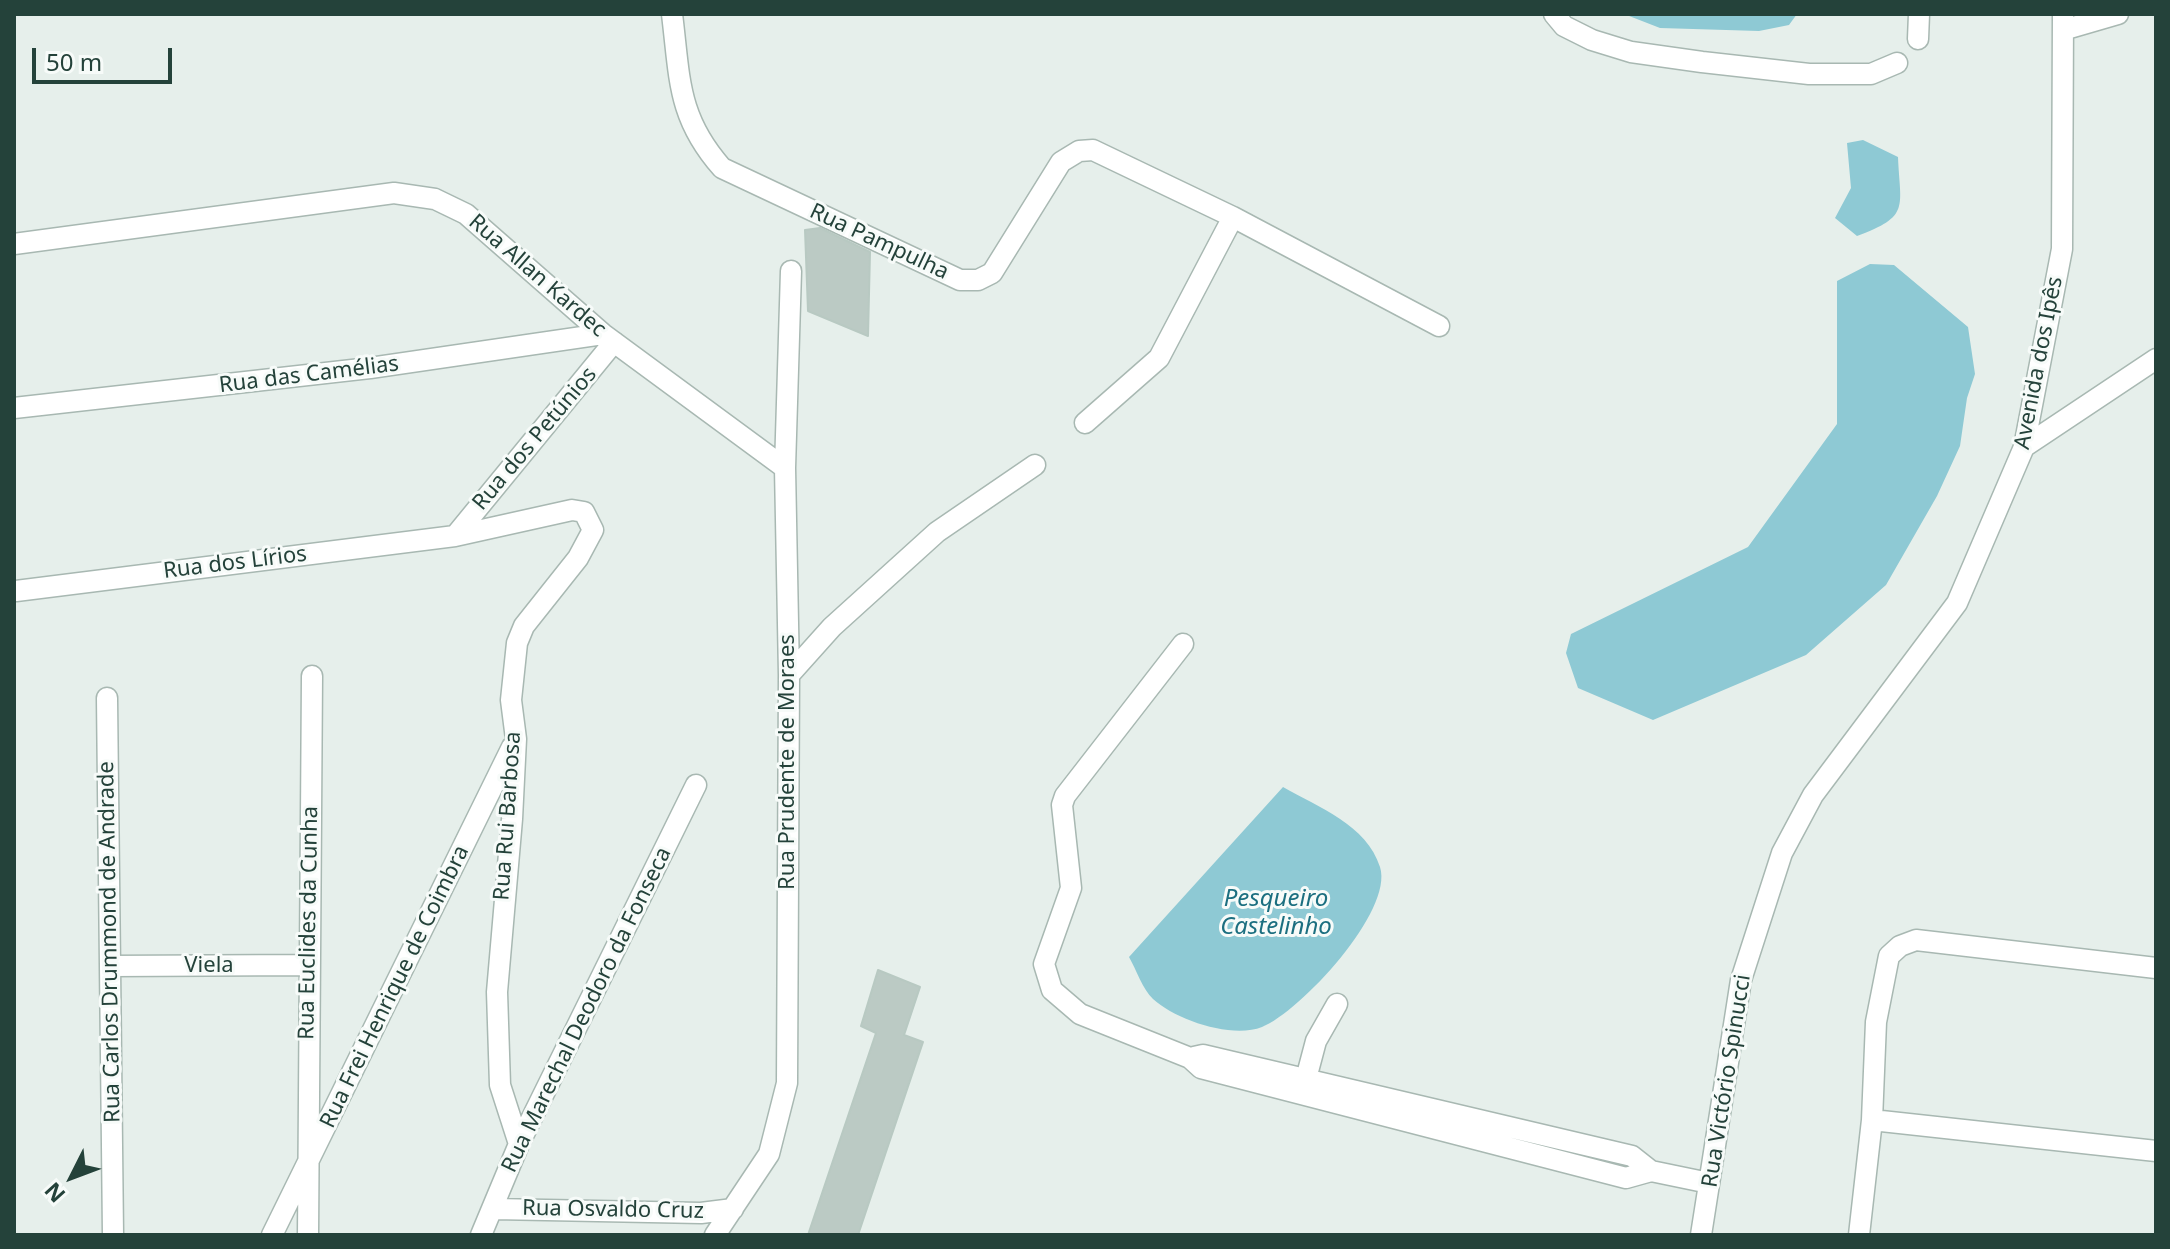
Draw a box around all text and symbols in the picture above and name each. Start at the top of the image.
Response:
scale bar [36,32,176,82]
text: 50 m [46,45,102,78]
street label: Rua Pampulha [805,198,953,286]
street label: Rua Allan Kardec [463,209,611,343]
street label: Avenida dos Ipês [2009,274,2069,452]
street label: Rua das Camélias [218,351,400,399]
street label: Rua dos Petúnios [467,362,603,516]
street label: Rua dos Lírios [162,541,308,585]
street label: Rua Prudente de Moraes [775,634,801,890]
street label: Rua Rui Barbosa [489,731,527,901]
street label: Rua Carlos Drummond de Andrade [94,761,126,1123]
street label: Rua Euclides da Cunha [294,806,324,1040]
street label: Rua Frei Henrique de Coimbra [315,841,475,1133]
street label: Rua Marechal Deodoro da Fonseca [497,843,677,1177]
water label: Pesqueiro Castelinho [1220,885,1332,941]
street label: Viela [184,953,234,979]
street label: Rua Victório Spinucci [1697,973,1757,1189]
north arrow [32,1137,112,1217]
text: N [37,1176,71,1210]
street label: Rua Osvaldo Cruz [522,1195,704,1225]

